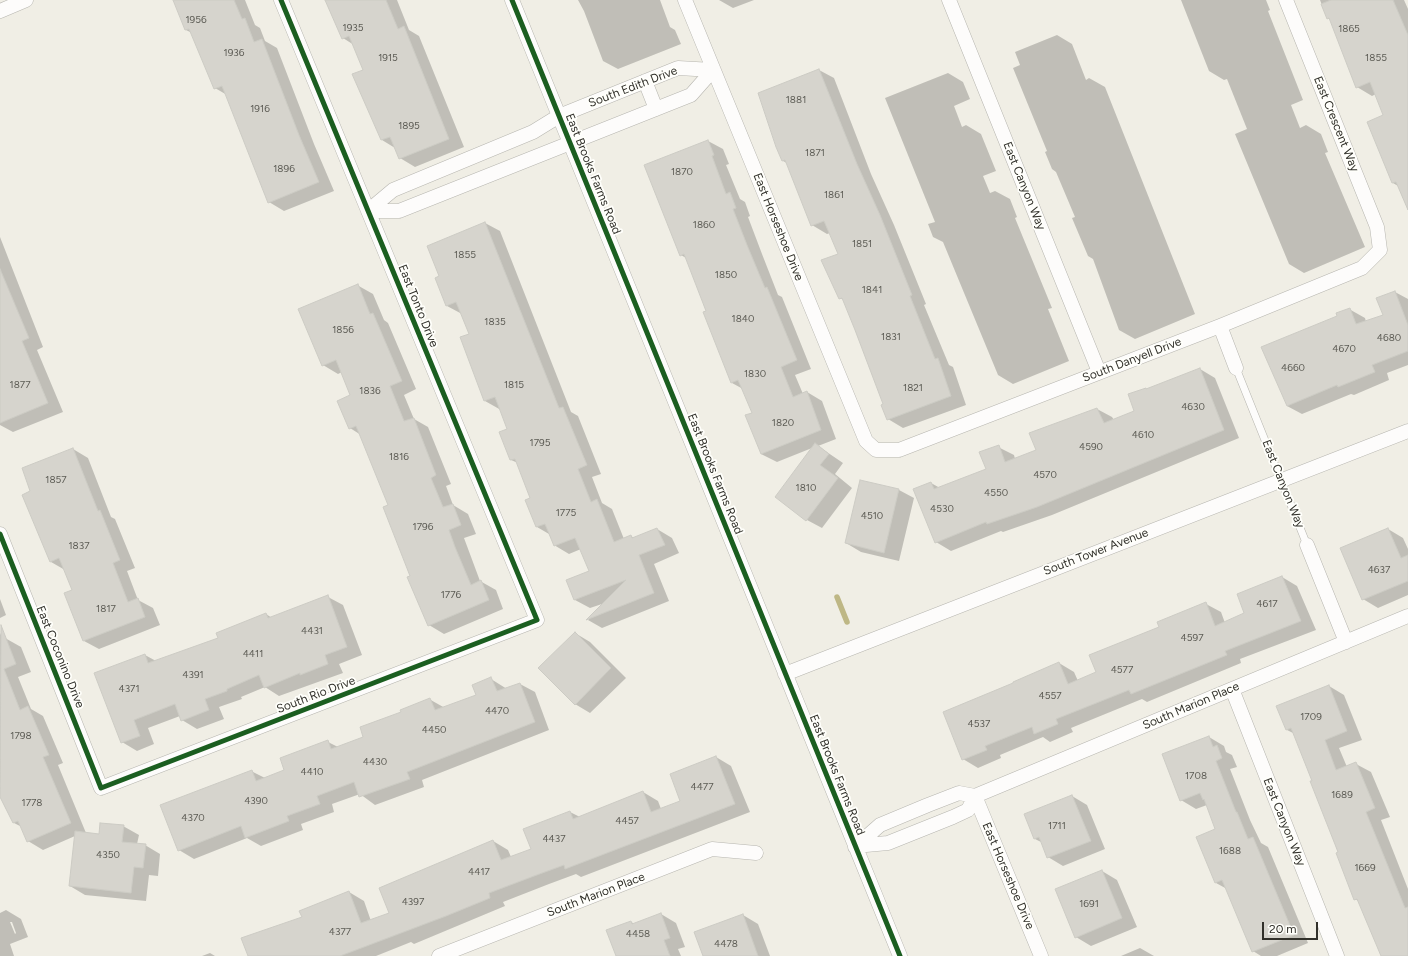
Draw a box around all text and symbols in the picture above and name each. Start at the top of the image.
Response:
house number: 1956 [185,14,207,26]
house number: 1935 [343,22,363,34]
house number: 1865 [1338,23,1360,35]
house number: 1936 [224,47,244,59]
house number: 1915 [378,52,398,64]
house number: 1855 [1365,52,1387,64]
street label: South Edith Drive [587,63,679,111]
street label: East Crescent Way [1310,74,1362,174]
house number: 1881 [786,94,806,106]
house number: 1916 [250,103,270,115]
street label: East Brooks Farms Road [562,111,624,237]
house number: 1895 [398,120,420,132]
street label: East Canyon Way [1000,140,1048,232]
house number: 1871 [805,147,825,159]
house number: 1896 [273,163,295,175]
house number: 1870 [671,166,693,178]
street label: East Horseshoe Drive [750,171,806,283]
house number: 1861 [824,189,844,201]
house number: 1860 [693,219,715,231]
house number: 1851 [852,238,872,250]
house number: 1855 [454,249,476,261]
street label: East Tonto Drive [395,262,441,350]
house number: 1850 [715,269,737,281]
house number: 1841 [862,284,882,296]
house number: 1840 [732,313,754,325]
house number: 1835 [484,316,506,328]
house number: 1856 [332,324,354,336]
house number: 1831 [881,331,901,343]
house number: 4680 [1377,332,1401,344]
street label: South Danyell Drive [1080,334,1184,386]
house number: 4670 [1332,343,1356,355]
house number: 4660 [1281,362,1305,374]
house number: 1830 [744,368,766,380]
house number: 1877 [9,379,31,391]
house number: 1815 [504,379,524,391]
house number: 1821 [903,382,923,394]
house number: 1836 [359,385,381,397]
house number: 4630 [1181,401,1205,413]
street label: East Brooks Farms Road [684,411,746,537]
house number: 1820 [772,417,794,429]
house number: 4610 [1132,429,1154,441]
house number: 1795 [530,437,550,449]
street label: East Canyon Way [1259,438,1307,530]
house number: 4590 [1079,441,1103,453]
house number: 1816 [389,451,409,463]
house number: 4570 [1033,469,1057,481]
house number: 1857 [45,474,67,486]
house number: 1810 [796,482,816,494]
house number: 4550 [984,487,1008,499]
house number: 4530 [930,503,954,515]
house number: 1775 [556,507,576,519]
house number: 4510 [861,510,883,522]
house number: 1796 [413,521,433,533]
street label: South Tower Avenue [1041,525,1151,579]
house number: 1837 [68,540,90,552]
house number: 4637 [1368,564,1390,576]
house number: 1776 [441,589,461,601]
house number: 4617 [1256,598,1278,610]
house number: 1817 [96,603,116,615]
street label: East Coconino Drive [33,604,87,710]
house number: 4431 [301,625,323,637]
house number: 4597 [1181,632,1203,644]
house number: 4411 [243,648,263,660]
house number: 4577 [1111,664,1133,676]
house number: 4391 [182,669,204,681]
street label: South Rio Drive [275,673,357,717]
street label: South Marion Place [1140,679,1242,733]
house number: 4371 [118,683,140,695]
house number: 4557 [1038,690,1062,702]
house number: 4470 [485,705,509,717]
house number: 1709 [1300,711,1322,723]
street label: East Brooks Farms Road [806,712,868,838]
house number: 4537 [968,718,990,730]
house number: 4450 [422,724,446,736]
house number: 1798 [10,730,32,742]
house number: 4430 [363,756,387,768]
house number: 4410 [301,766,323,778]
house number: 1708 [1185,770,1207,782]
street label: East Canyon Way [1260,776,1308,868]
house number: 4477 [690,781,714,793]
house number: 1689 [1331,789,1353,801]
house number: 4390 [244,795,268,807]
house number: 1778 [21,797,43,809]
house number: 4370 [181,812,205,824]
house number: 4457 [615,815,639,827]
street label: East Horseshoe Drive [979,820,1037,932]
house number: 1711 [1048,820,1066,832]
house number: 4437 [542,833,566,845]
house number: 1688 [1219,845,1241,857]
house number: 4350 [96,849,120,861]
house number: 1669 [1354,862,1376,874]
house number: 4417 [468,866,490,878]
street label: South Marion Place [545,870,647,920]
house number: 4397 [402,896,424,908]
house number: 1691 [1079,898,1099,910]
scale bar [1264,914,1320,940]
text: 20 m [1269,922,1297,936]
house number: 4377 [329,926,351,938]
house number: 4458 [626,928,650,940]
house number: 4478 [714,938,738,950]

